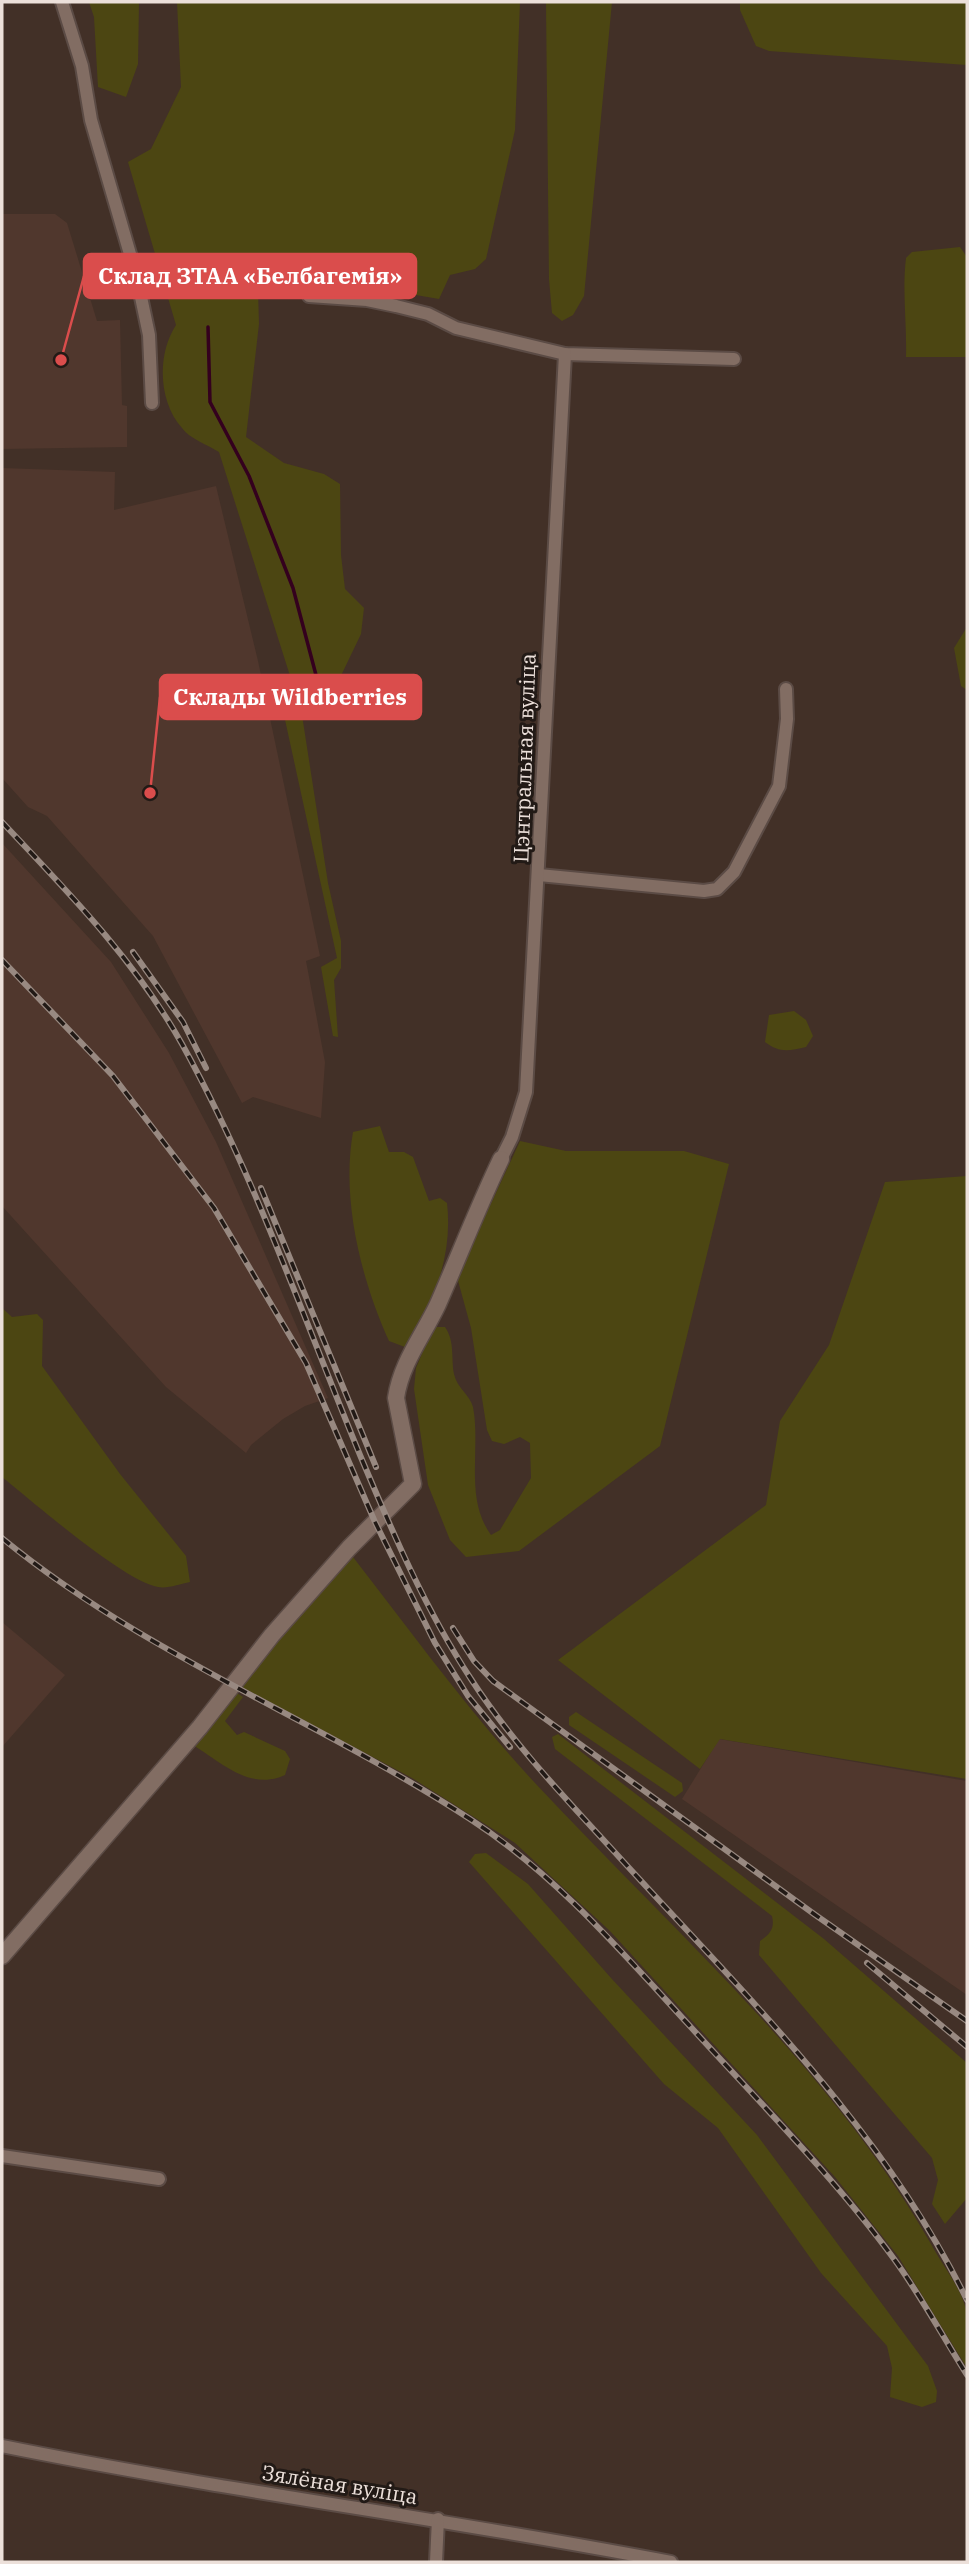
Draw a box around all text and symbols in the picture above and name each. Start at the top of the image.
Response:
callout: Склад ЗТАА «Белбагемія» [84,254,416,298]
text: Склад ЗТАА «Белбагемія» [98,260,402,290]
street label: Цэнтральная вуліца [506,653,542,863]
callout: Склады Wildberries [160,675,421,719]
text: Склады Wildberries [173,681,407,711]
street label: Зялёная вуліца [260,2458,420,2510]

